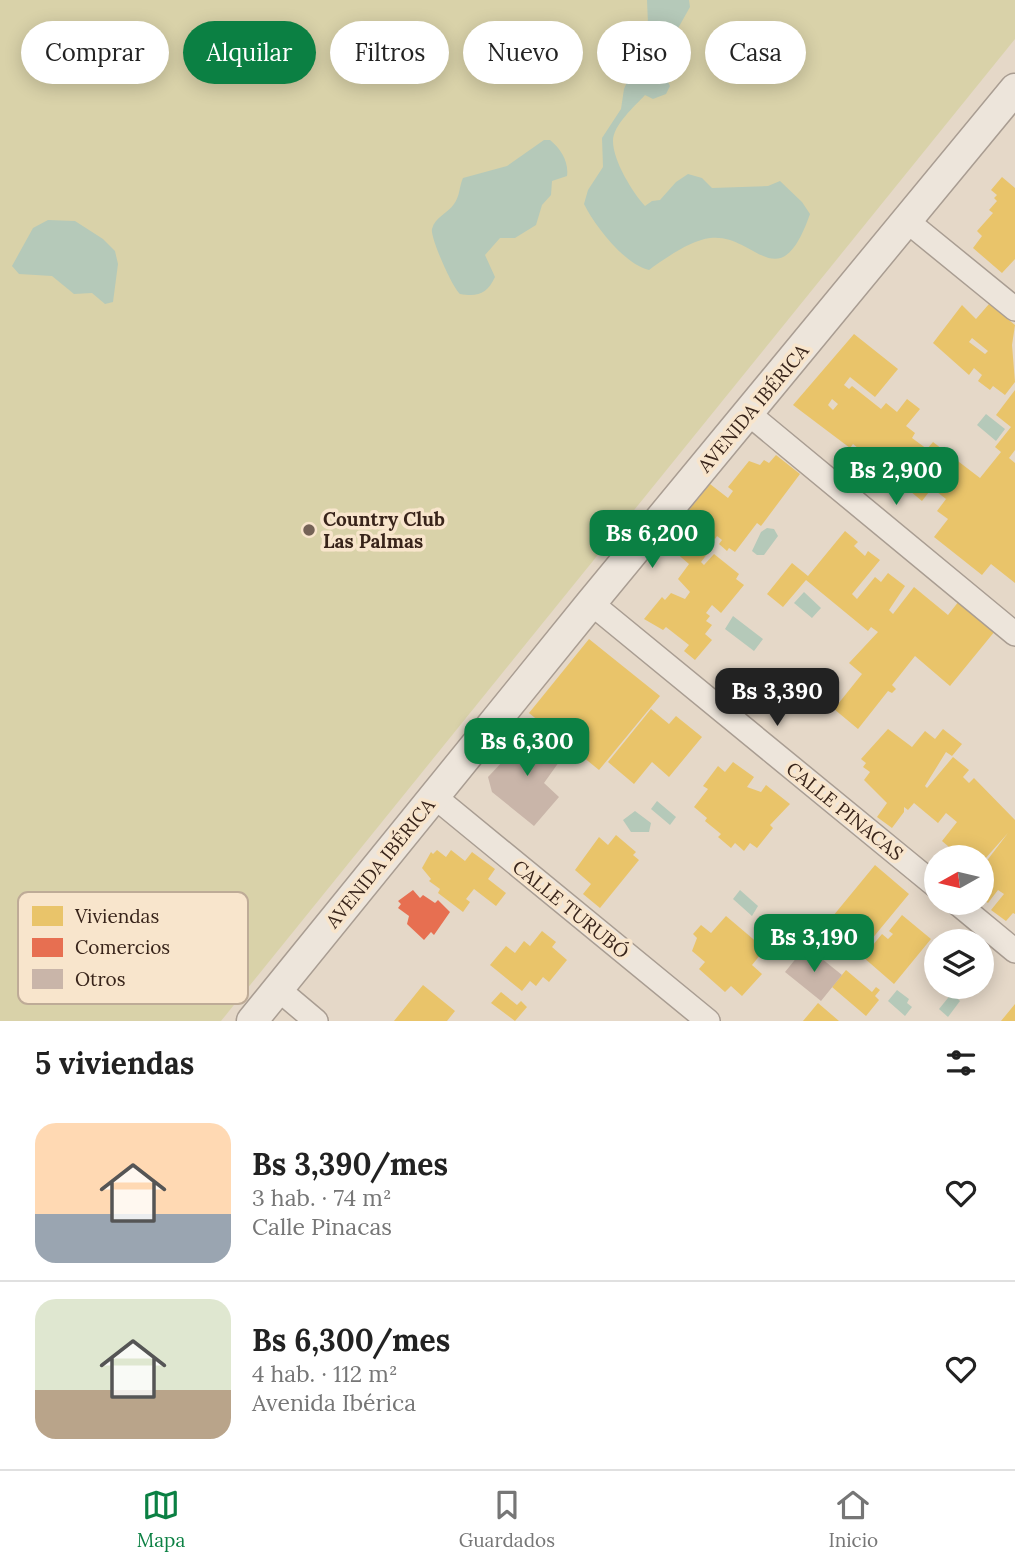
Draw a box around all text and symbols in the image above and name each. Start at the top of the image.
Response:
chip: Comprar [21,21,169,84]
chip: Alquilar [183,21,316,84]
chip: Filtros [330,21,449,84]
chip: Nuevo [463,21,583,84]
chip: Piso [597,21,691,84]
chip: Casa [705,21,806,84]
street label: AVENIDA IBÉRICA [692,338,814,478]
pin: Bs 2,900 [824,448,968,507]
text: Bs 2,900 [850,455,942,484]
place label: Country Club Las Palmas [323,507,445,553]
pin: Bs 6,200 [580,510,724,570]
text: Bs 6,200 [606,518,698,547]
marker: Country Club Las Palmas [301,522,317,538]
pin: Bs 3,390 [705,668,849,728]
text: Bs 3,390 [731,676,823,705]
pin: Bs 6,300 [455,718,599,778]
text: Bs 6,300 [480,726,574,755]
street label: CALLE PINACAS [782,756,908,866]
street label: AVENIDA IBÉRICA [320,792,440,933]
north arrow [924,845,994,915]
map controls [924,845,994,999]
street label: CALLE TURUBÓ [508,855,634,963]
legend [18,892,248,1004]
text: Viviendas [74,904,159,928]
pin: Bs 3,190 [742,914,886,974]
text: Bs 3,190 [770,922,858,951]
button: layers [924,929,994,999]
text: Comercios [75,935,170,959]
text: Otros [75,967,126,991]
text: 5 viviendas [35,1044,194,1082]
icon: filters [942,1044,980,1082]
text: Bs 3,390/mes [252,1145,448,1183]
icon: home [91,1151,175,1235]
icon: heart [942,1174,980,1212]
text: 3 hab. · 74 m² [252,1183,392,1212]
text: Calle Pinacas [252,1212,392,1241]
text: Bs 6,300/mes [252,1321,450,1359]
icon: home [91,1327,175,1411]
icon: heart [942,1350,980,1388]
text: 4 hab. · 112 m² [252,1359,398,1388]
text: Avenida Ibérica [252,1388,416,1417]
tab: Mapa [137,1486,185,1552]
tab: Guardados [459,1486,555,1552]
tab: Inicio [829,1486,878,1552]

